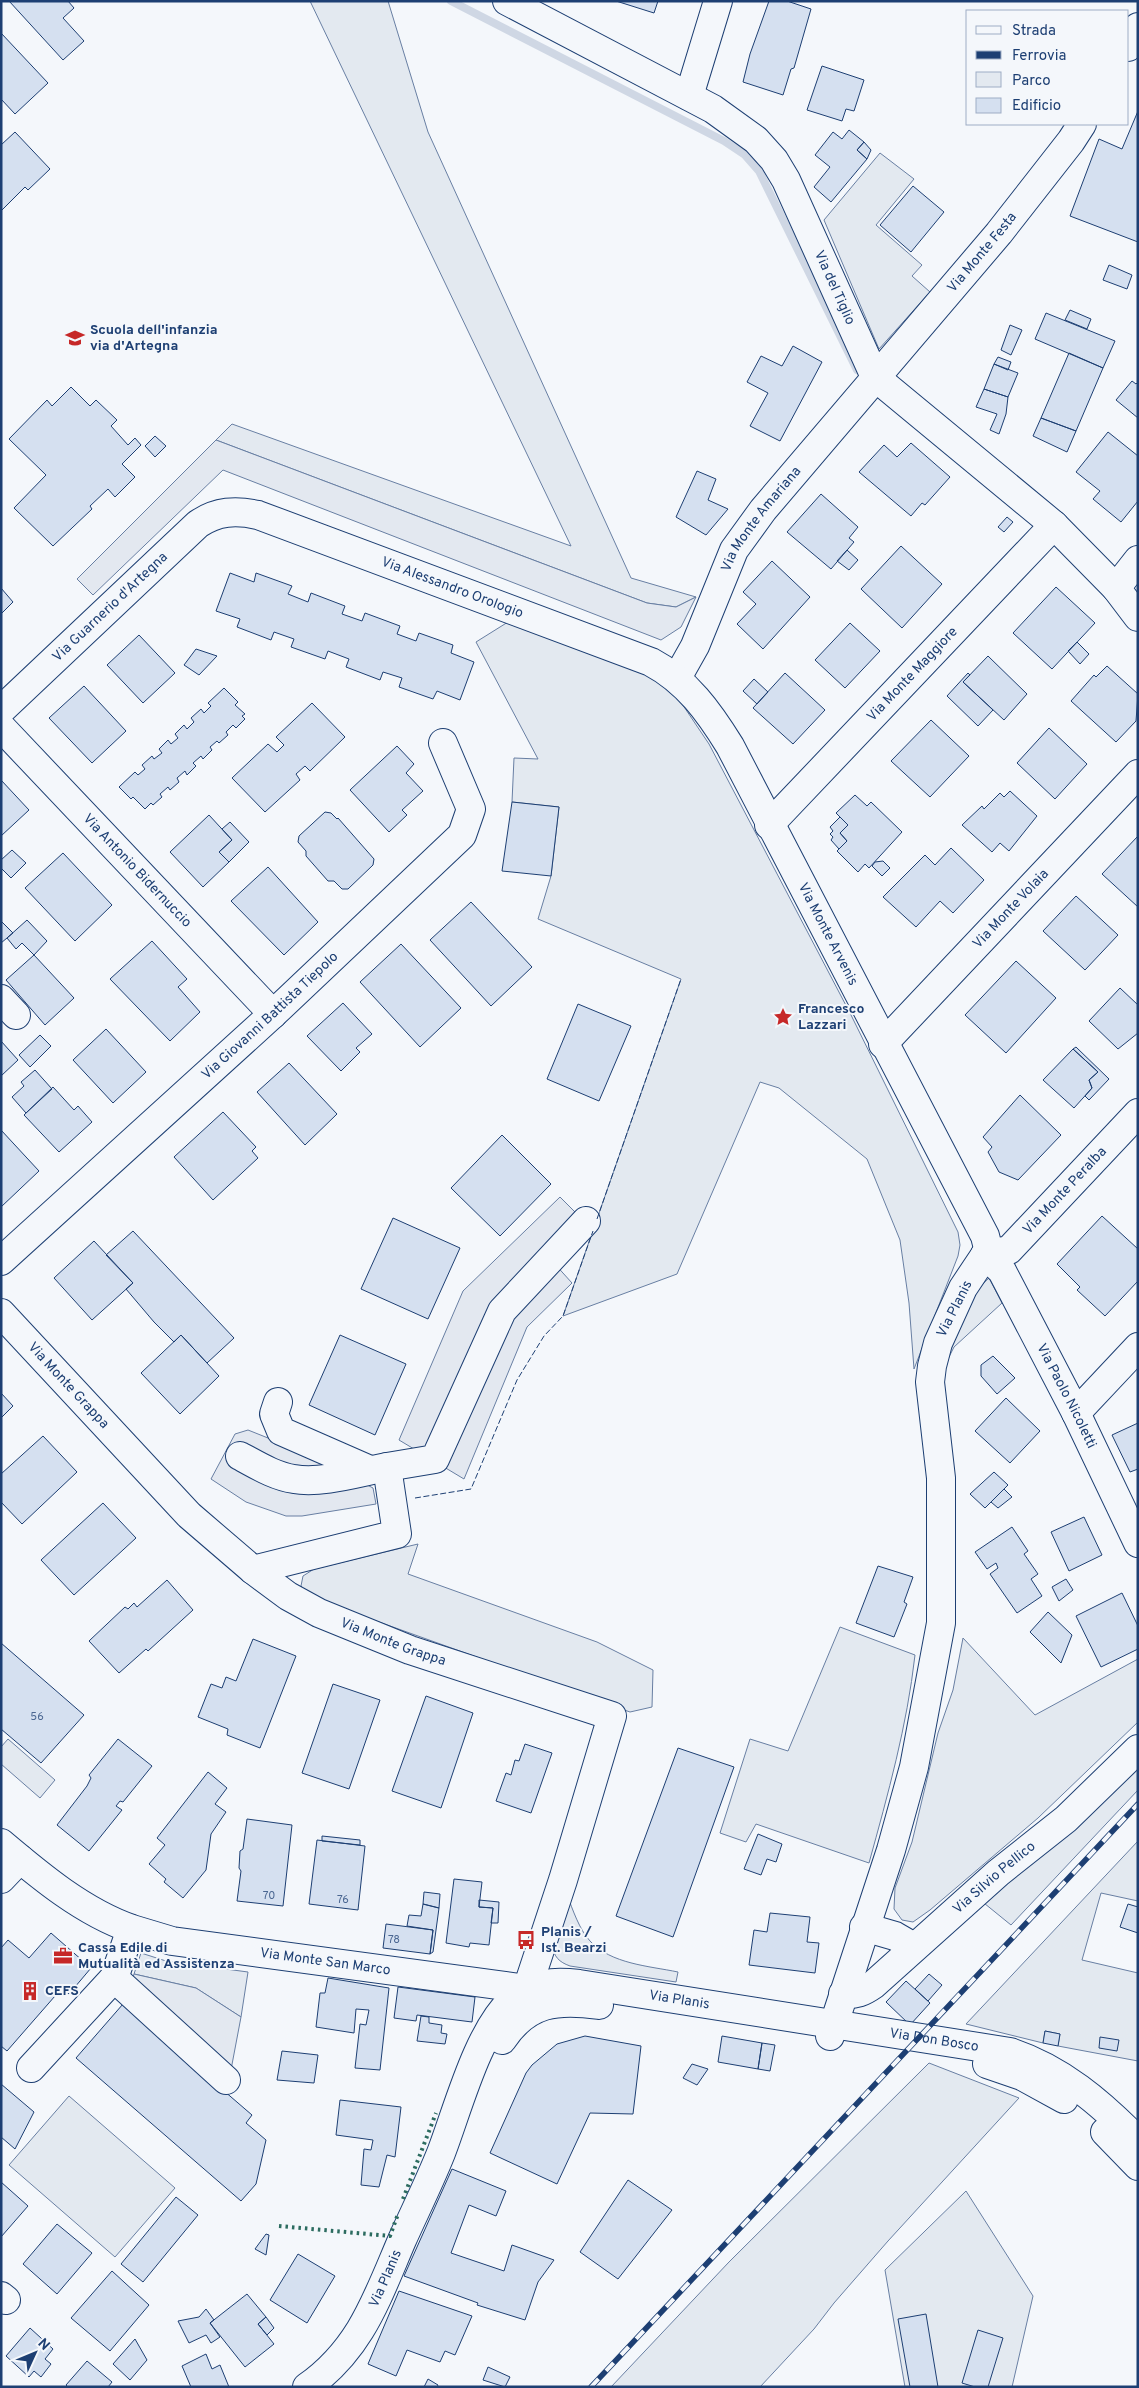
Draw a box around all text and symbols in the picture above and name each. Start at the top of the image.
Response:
legend [966,10,1129,125]
text: Strada [1012,22,1056,41]
text: Ferrovia [1012,47,1066,66]
text: Parco [1012,72,1051,91]
text: Edificio [1012,97,1061,116]
street label: Via Monte Festa [944,209,1020,296]
street label: Via del Tiglio [810,248,859,328]
place label: Scuola dell'infanzia via d'Artegna [90,322,218,355]
school or university icon: Scuola dell'infanzia via d'Artegna [64,327,86,349]
street label: Via Monte Amariana [718,463,805,574]
street label: Via Guarnerio d'Artegna [49,549,171,665]
street label: Via Alessandro Orologio [379,553,526,622]
street label: Via Monte Maggiore [863,623,961,725]
street label: Via Antonio Bidernuccio [79,810,195,931]
street label: Via Monte Volaia [969,865,1052,952]
street label: Via Monte Arvenis [794,880,862,988]
street label: Via Giovanni Battista Tiepolo [198,948,342,1083]
place label: Francesco Lazzari [798,1001,864,1034]
place icon: Francesco Lazzari [772,1006,794,1028]
street label: Via Monte Peralba [1019,1143,1110,1238]
street label: Via Planis [933,1278,977,1340]
street label: Via Monte Grappa [24,1339,113,1432]
street label: Via Paolo Nicoletti [1033,1341,1100,1451]
street label: Via Monte Grappa [338,1614,448,1670]
house number: 56 [30,1710,44,1724]
street label: Via Silvio Pellico [950,1838,1039,1918]
house number: 70 [263,1889,275,1903]
house number: 76 [337,1893,349,1907]
place label: Planis / Ist. Bearzi [541,1924,607,1957]
bus stop icon: Planis / Ist. Bearzi [515,1929,537,1951]
house number: 78 [388,1933,400,1947]
place label: Cassa Edile di Mutualità ed Assistenza [78,1940,235,1973]
street label: Via Monte San Marco [259,1944,392,1979]
office icon: Cassa Edile di Mutualità ed Assistenza [52,1945,74,1967]
building icon: CEFS [19,1980,41,2002]
place label: CEFS [45,1983,79,2000]
street label: Via Planis [648,1987,711,2013]
street label: Via Don Bosco [888,2025,980,2055]
street label: Via Planis [365,2247,405,2310]
north arrow [10,2328,60,2378]
text: N [34,2335,53,2355]

